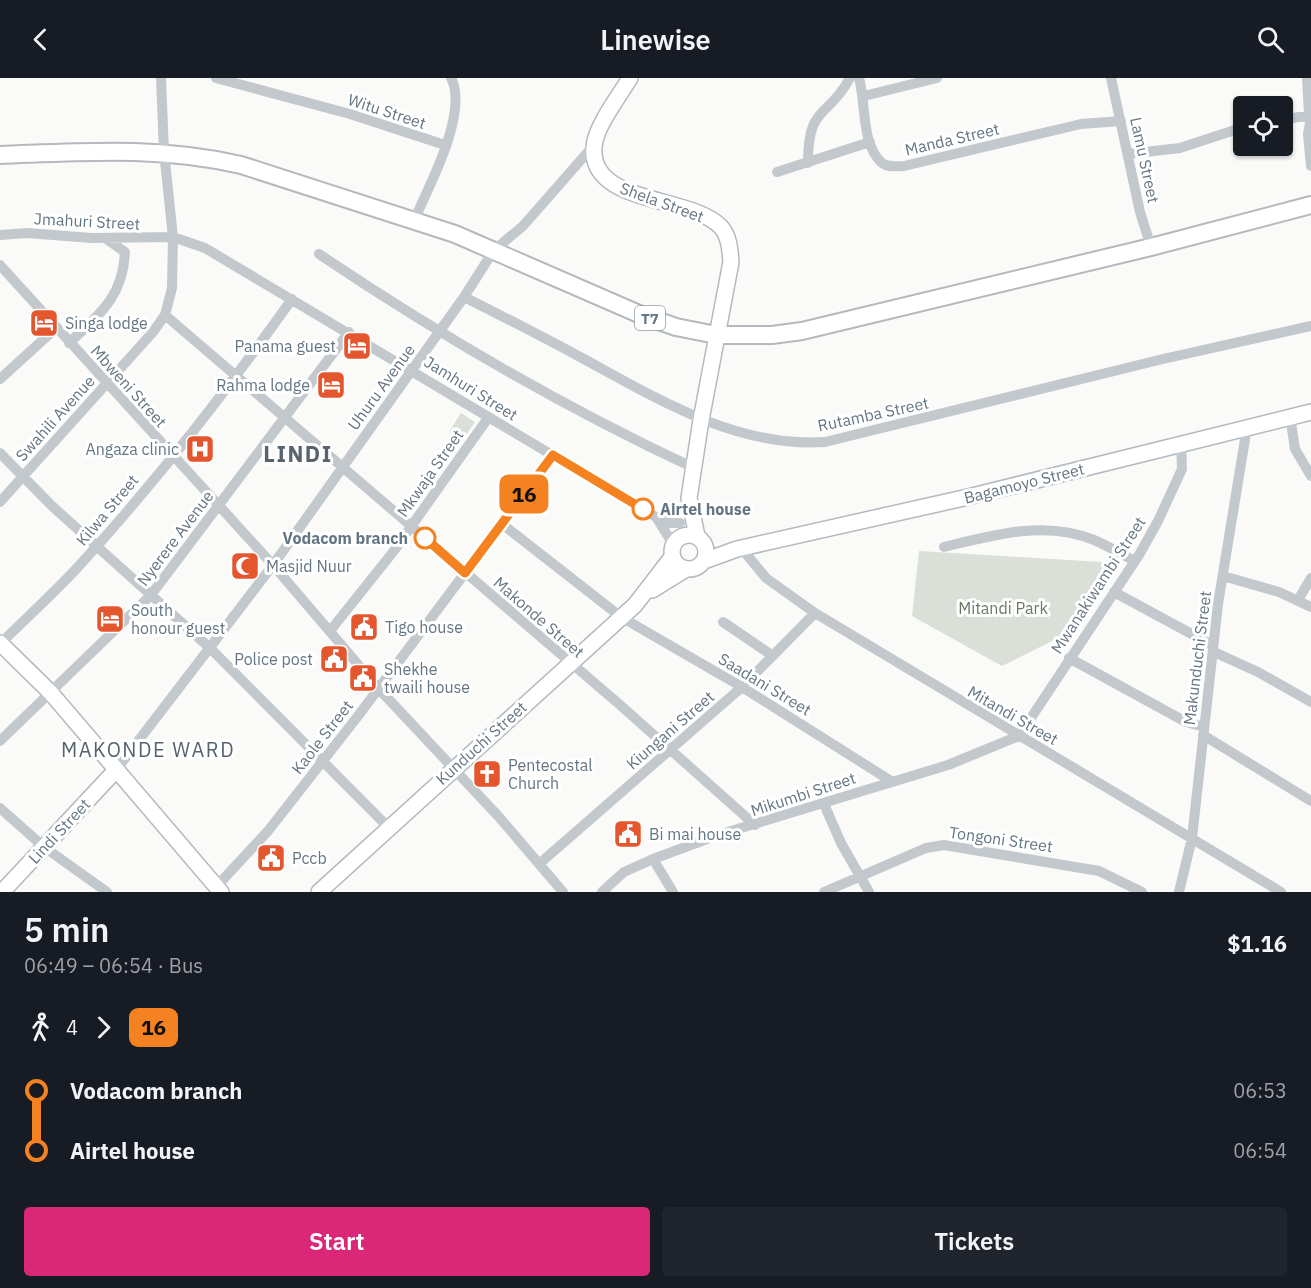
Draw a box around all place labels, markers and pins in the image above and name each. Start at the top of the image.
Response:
hotel icon: Singa lodge [28,307,60,339]
place label: Singa lodge [65,313,148,333]
hotel icon: Panama guest [341,330,373,362]
place label: Panama guest [234,336,336,356]
hotel icon: Rahma lodge [315,369,347,401]
place label: Rahma lodge [216,375,310,395]
hospital icon: Angaza clinic [184,433,216,465]
place label: Angaza clinic [85,439,179,459]
marker: Airtel house [632,498,654,520]
place label: Airtel house [660,499,751,519]
marker: Vodacom branch [414,527,436,549]
place label: Vodacom branch [283,528,408,548]
mosque icon: Masjid Nuur [229,550,261,582]
place label: Masjid Nuur [266,556,352,576]
place label: South honour guest [131,600,225,638]
hotel icon: South honour guest [94,603,126,635]
public building icon: Tigo house [348,611,380,643]
place label: Tigo house [385,617,463,637]
public building icon: Police post [318,643,350,675]
place label: Police post [234,649,313,669]
place label: Shekhe twaili house [384,659,470,697]
public building icon: Shekhe twaili house [347,662,379,694]
place label: Pentecostal Church [508,755,593,793]
church icon: Pentecostal Church [471,758,503,790]
public building icon: Bi mai house [612,818,644,850]
place label: Bi mai house [649,824,741,844]
public building icon: Pccb [255,842,287,874]
place label: Pccb [292,848,327,868]

